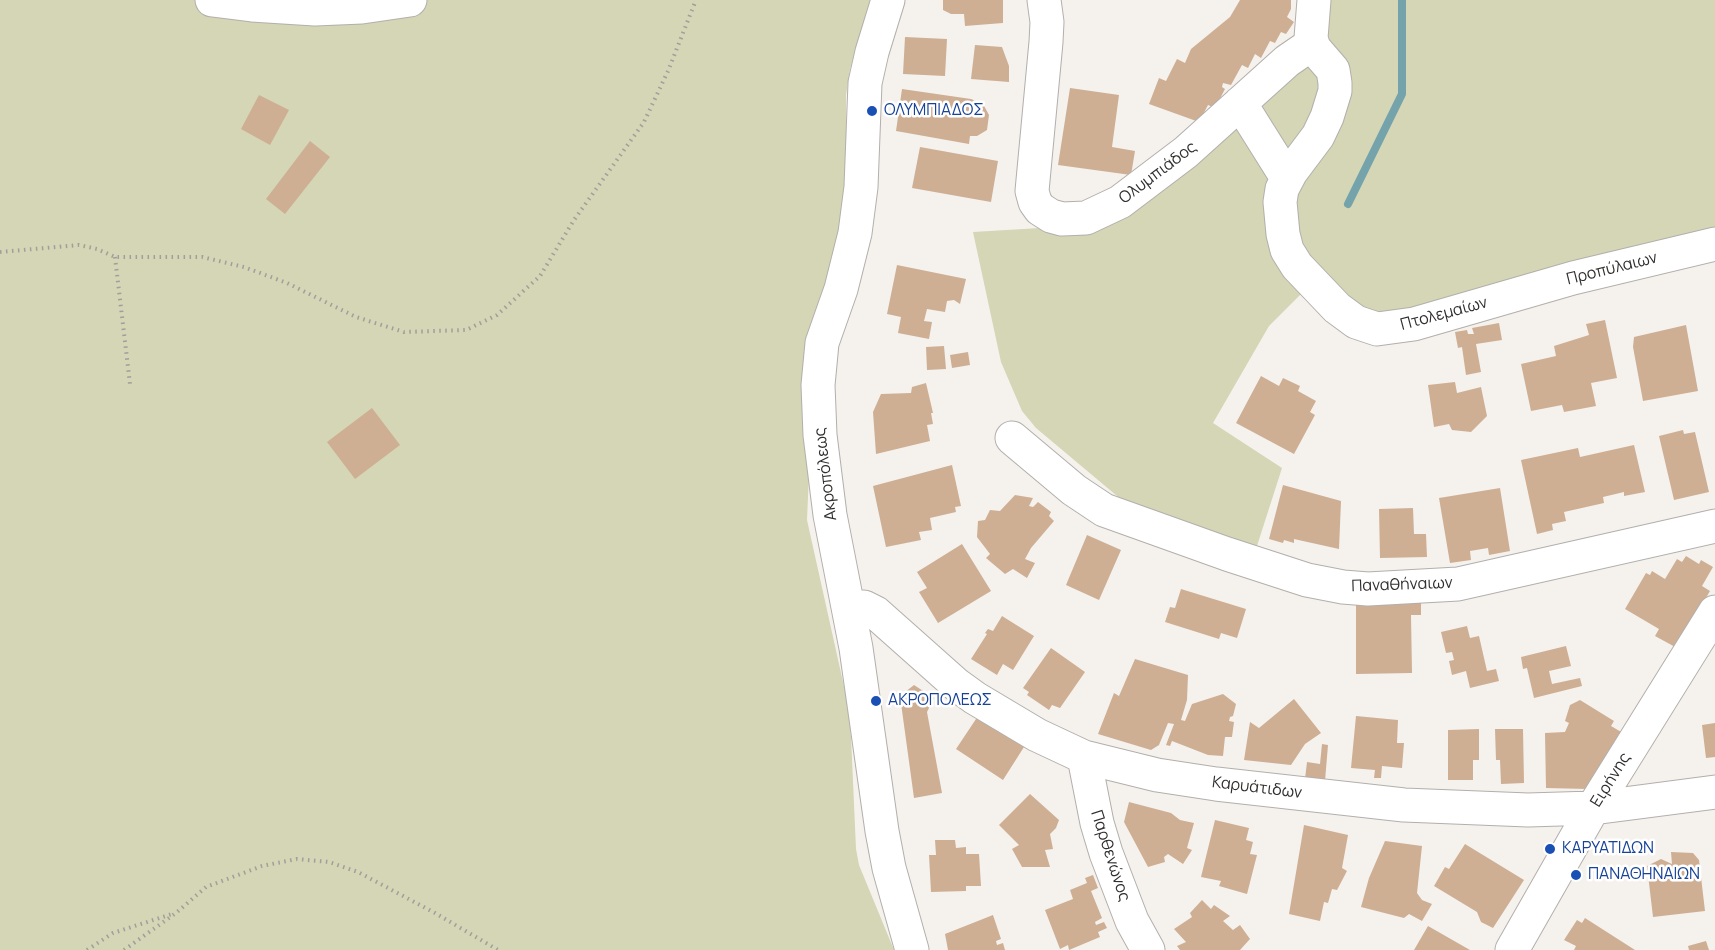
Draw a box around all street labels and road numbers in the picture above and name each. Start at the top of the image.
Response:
street label: Ολυμπιάδος [1115,138,1201,208]
street label: Προπύλαιων [1565,248,1659,290]
street label: Πτολεμαίων [1398,293,1490,335]
street label: Ακροπόλεως [811,426,841,522]
street label: Παναθήναιων [1351,574,1453,596]
street label: Ειρήνης [1587,749,1635,811]
street label: Καρυάτιδων [1211,773,1303,803]
street label: Παρθενώνος [1086,808,1134,904]

